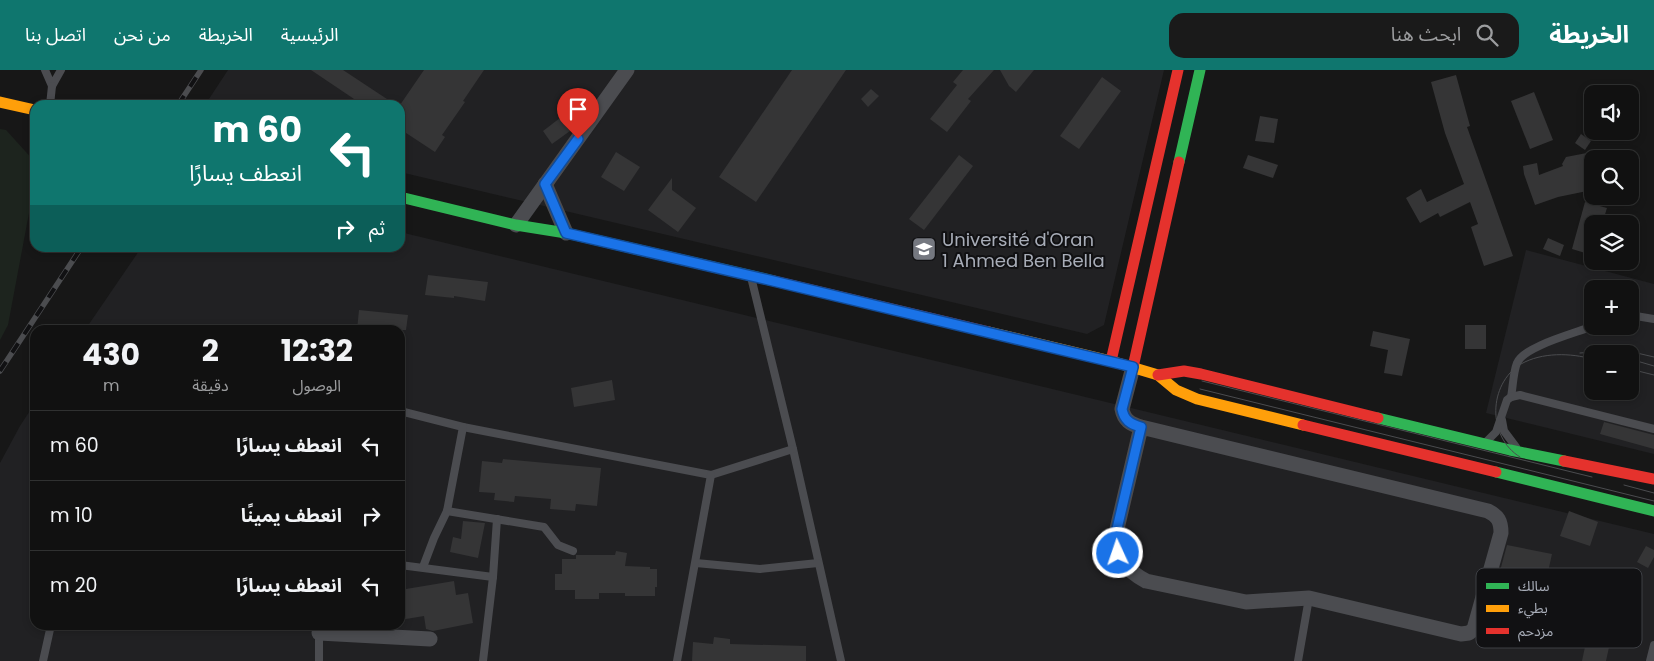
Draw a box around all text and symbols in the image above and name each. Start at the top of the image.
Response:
search box [1169,13,1519,58]
text: الخريطة [1549,18,1629,51]
text: ابحث هنا [1391,21,1461,48]
icon: search [1473,21,1501,49]
text: اتصل بنا [25,22,86,47]
text: من نحن [114,22,171,47]
text: الخريطة [199,22,253,47]
text: الرئيسية [281,22,339,47]
map controls [1584,85,1639,400]
button: sound [1584,85,1639,140]
pin [557,88,599,139]
icon: arrive [564,95,592,123]
text: 60 m [212,105,302,154]
icon: left [320,120,385,185]
button: search [1584,150,1639,205]
text: انعطف يسارًا [189,158,302,189]
icon: right [331,215,359,243]
text: ثم [369,215,385,242]
button: layers [1584,215,1639,270]
place label: Université d'Oran 1 Ahmed Ben Bella [942,227,1105,273]
school or university icon: Université d'Oran 1 Ahmed Ben Bella [911,236,937,262]
button: + [1584,280,1639,335]
text: 2 [202,329,219,372]
text: 12:32 [281,329,353,372]
text: 430 [82,333,140,376]
button: − [1584,345,1639,400]
text: m [103,374,119,397]
text: دقيقة [192,374,229,397]
text: الوصول [293,374,341,397]
text: 60 m [50,432,99,459]
text: انعطف يسارًا [236,432,342,459]
icon: left [357,432,385,460]
text: 10 m [50,502,93,529]
text: انعطف يمينًا [241,502,342,529]
icon: right [357,502,385,530]
position arrow [1091,526,1143,578]
legend [1476,568,1642,648]
text: 20 m [50,572,98,599]
text: انعطف يسارًا [236,572,342,599]
icon: left [357,572,385,600]
text: سالك [1518,576,1550,596]
text: بطيء [1518,598,1548,619]
text: مزدحم [1518,621,1553,642]

